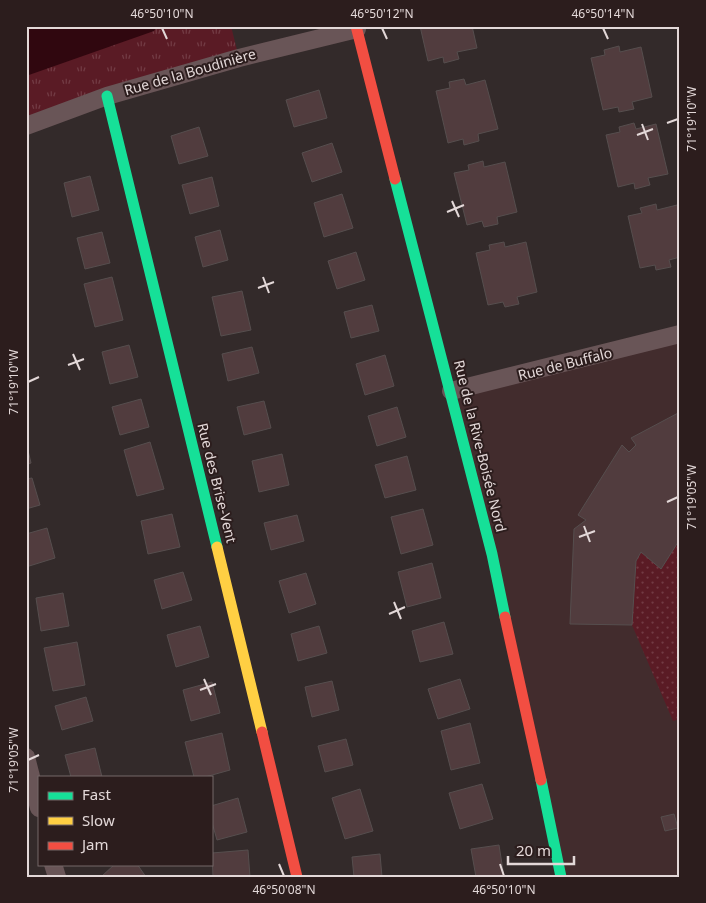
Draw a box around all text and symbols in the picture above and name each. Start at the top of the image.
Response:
text: 46°50'10"N [130,5,194,22]
text: 46°50'12"N [350,5,414,22]
text: 46°50'14"N [571,5,635,22]
street label: Rue de la Boudinière [122,44,258,99]
text: 71°19'10"W [683,86,700,152]
street label: Rue de Buffalo [516,343,614,384]
text: 71°19'10"W [5,349,22,415]
street label: Rue de la Rive-Boisée Nord [450,358,511,534]
street label: Rue des Brise-Vent [193,421,242,545]
text: 71°19'05"W [683,464,700,530]
text: 71°19'05"W [5,727,22,793]
legend [38,776,212,866]
text: Fast [82,784,111,804]
text: Slow [82,810,115,830]
scale bar [508,833,575,865]
text: Jam [80,834,109,854]
text: 20 m [516,840,551,860]
text: 46°50'08"N [252,881,316,898]
text: 46°50'10"N [472,881,536,898]

